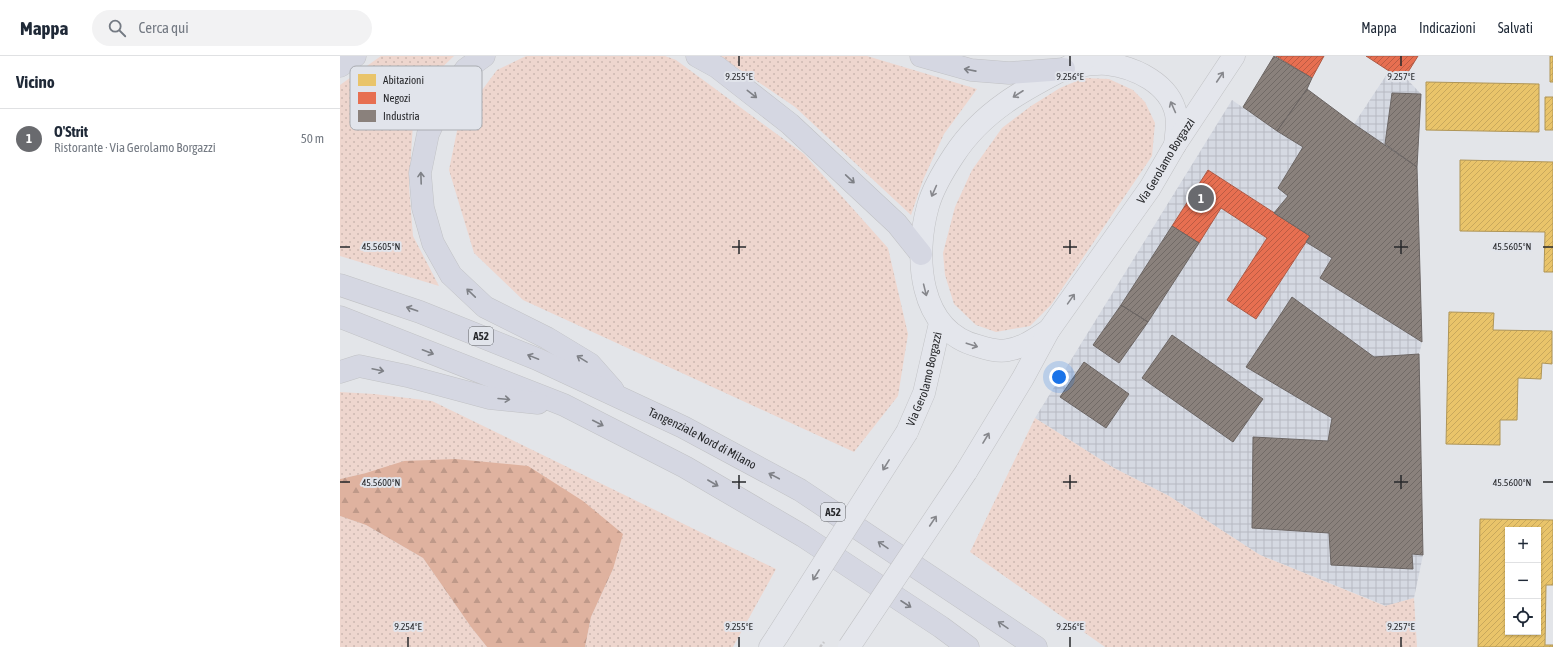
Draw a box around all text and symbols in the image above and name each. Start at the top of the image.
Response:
search box [92,10,372,46]
text: Mappa [20,17,68,39]
icon: search [106,17,128,39]
text: Cerca qui [138,19,189,36]
text: Mappa [1361,20,1397,36]
text: Indicazioni [1419,20,1476,36]
text: Salvati [1498,20,1533,36]
one-way arrow [963,65,976,73]
legend [350,66,482,130]
text: 9.255°E [725,71,754,82]
text: 9.256°E [1056,71,1085,82]
text: 9.257°E [1387,71,1416,82]
text: Vicino [16,72,55,92]
one-way arrow [1216,72,1224,83]
text: Abitazioni [383,74,424,86]
one-way arrow [746,90,757,98]
one-way arrow [1013,90,1024,98]
text: Negozi [383,92,411,104]
one-way arrow [1169,101,1176,113]
text: Industria [383,110,420,122]
street label: Via Gerolamo Borgazzi [1134,116,1198,207]
text: O'Strit [54,123,88,140]
text: 1 [26,131,32,146]
text: 50 m [301,131,324,146]
text: Ristorante · Via Gerolamo Borgazzi [54,140,216,155]
one-way arrow [417,172,425,185]
one-way arrow [845,174,855,184]
pin: 1 [1188,183,1214,213]
one-way arrow [930,185,938,197]
text: 45.5605°N [362,241,400,252]
text: 45.5605°N [1493,241,1531,252]
one-way arrow [922,283,930,296]
one-way arrow [466,288,476,298]
one-way arrow [1067,293,1075,304]
one-way arrow [405,305,418,312]
road number: A52 [469,327,493,345]
street label: Via Gerolamo Borgazzi [903,331,945,428]
one-way arrow [966,341,978,349]
one-way arrow [422,349,434,356]
one-way arrow [527,353,539,360]
one-way arrow [576,355,588,363]
one-way arrow [371,367,384,375]
your location [1049,367,1069,387]
one-way arrow [497,396,510,403]
street label: Tangenziale Nord di Milano [646,405,759,472]
one-way arrow [592,419,604,427]
one-way arrow [983,432,991,444]
one-way arrow [882,459,890,470]
one-way arrow [768,471,780,479]
text: 45.5600°N [362,477,400,488]
text: 45.5600°N [1493,477,1531,488]
one-way arrow [707,480,719,488]
road number: A52 [821,503,845,521]
one-way arrow [929,516,937,527]
map controls [1505,527,1541,635]
button: + [1505,527,1541,563]
one-way arrow [878,541,889,549]
button: − [1505,563,1541,599]
one-way arrow [812,569,820,581]
button: locate [1505,599,1541,635]
one-way arrow [901,600,912,608]
text: 9.254°E [394,621,423,632]
text: 9.255°E [725,621,754,632]
one-way arrow [998,621,1009,629]
text: 9.256°E [1056,621,1085,632]
text: 9.257°E [1387,621,1416,632]

